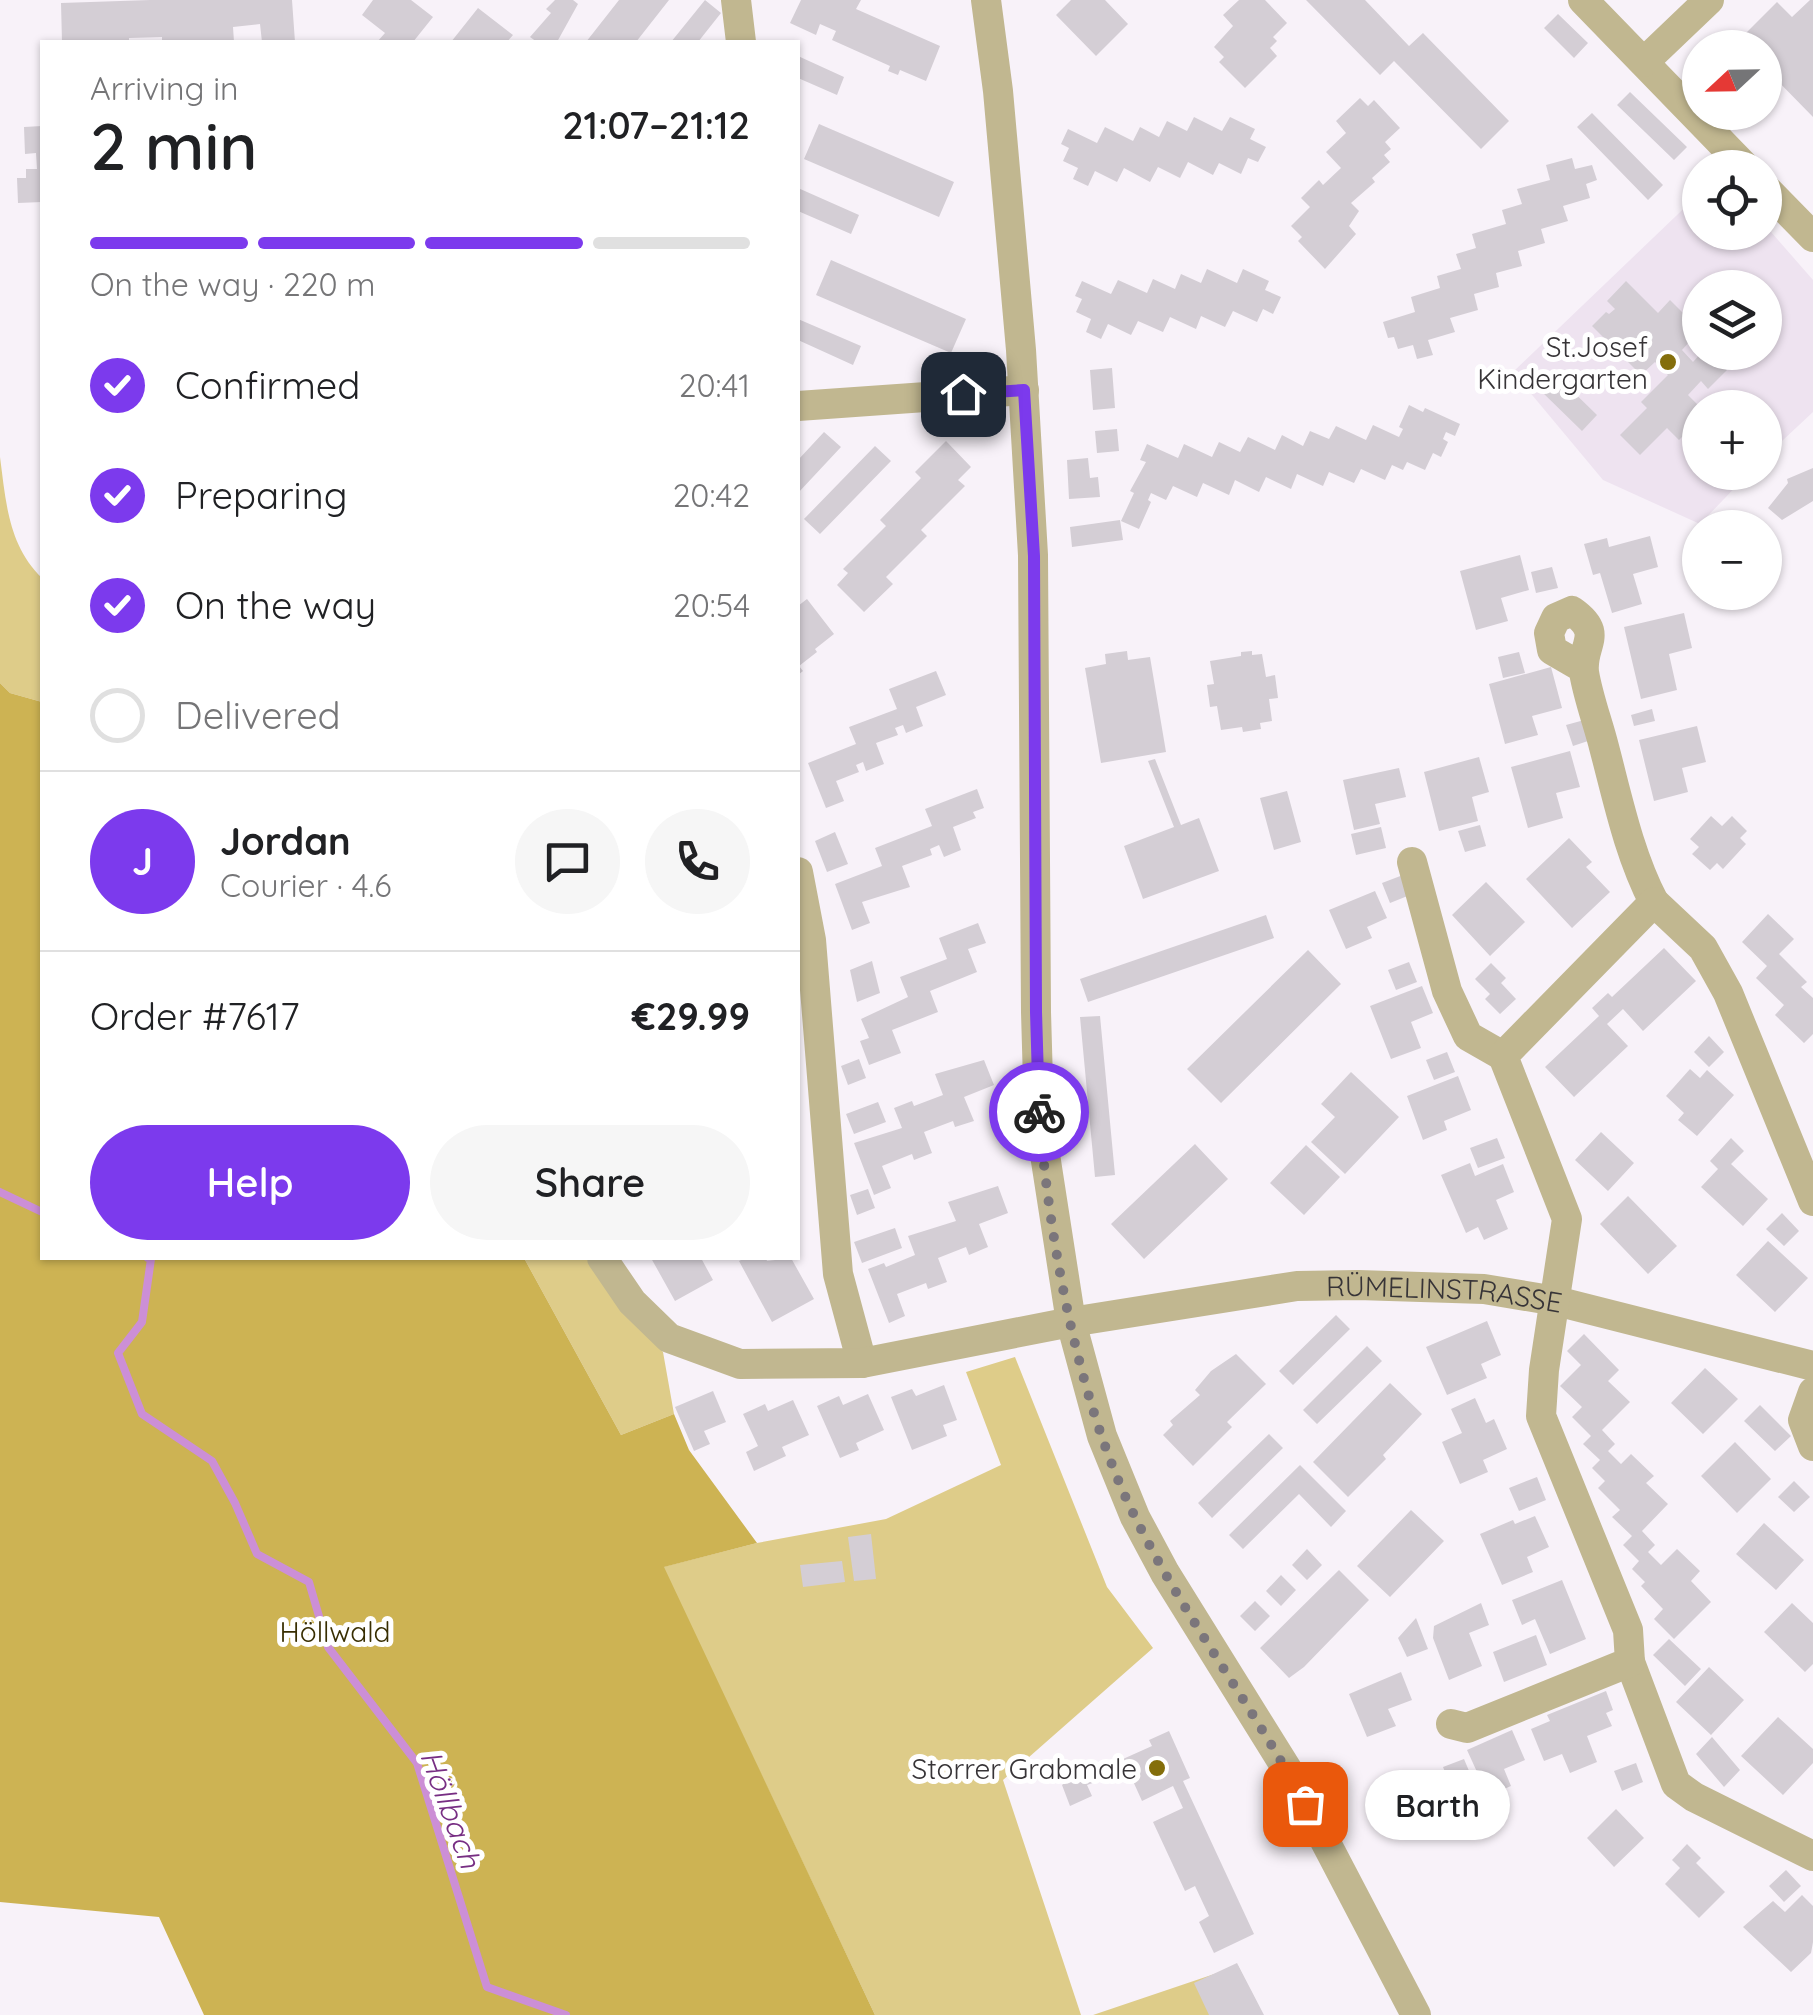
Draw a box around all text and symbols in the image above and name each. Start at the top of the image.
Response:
north arrow [1682,30,1782,130]
map controls [1682,30,1782,610]
text: Arriving in [90,68,239,108]
text: 21:07–21:12 [562,101,750,149]
text: 2 min [90,105,258,186]
button: locate [1682,150,1782,250]
text: On the way · 220 m [90,264,375,304]
button: layers [1682,270,1782,370]
place label: St.Josef Kindergarten [1477,329,1648,396]
marker: St.Josef Kindergarten [1657,351,1679,373]
pin [921,352,1006,437]
icon: check [90,358,145,413]
text: Confirmed [175,361,360,409]
text: 20:41 [679,365,750,405]
icon: home [936,367,991,422]
button: + [1682,390,1782,490]
icon: check [90,468,145,523]
text: Preparing [175,471,347,519]
text: 20:42 [673,475,750,515]
button: − [1682,510,1782,610]
icon: check [90,578,145,633]
text: On the way [175,581,376,629]
text: 20:54 [673,585,750,625]
text: Delivered [175,691,341,739]
button: chat [515,809,620,914]
button: phone [645,809,750,914]
text: Jordan [220,817,351,865]
text: J [132,837,153,885]
text: Courier · 4.6 [220,865,392,905]
text: Order #7617 [90,992,299,1040]
text: €29.99 [632,992,750,1040]
courier [989,1062,1089,1162]
icon: bike [1012,1085,1067,1140]
button: Help [90,1125,410,1240]
button: Share [430,1125,750,1240]
street label: RÜMELINSTRASSE [1326,1267,1565,1319]
park label: Höllwald [280,1614,390,1649]
water label: Höllbach [412,1745,490,1874]
place label: Storrer Grabmale [911,1751,1137,1786]
marker: Storrer Grabmale [1146,1757,1168,1779]
pin [1263,1762,1348,1847]
callout: Barth [1365,1769,1510,1839]
icon: bag [1278,1777,1333,1832]
text: Barth [1395,1785,1480,1825]

